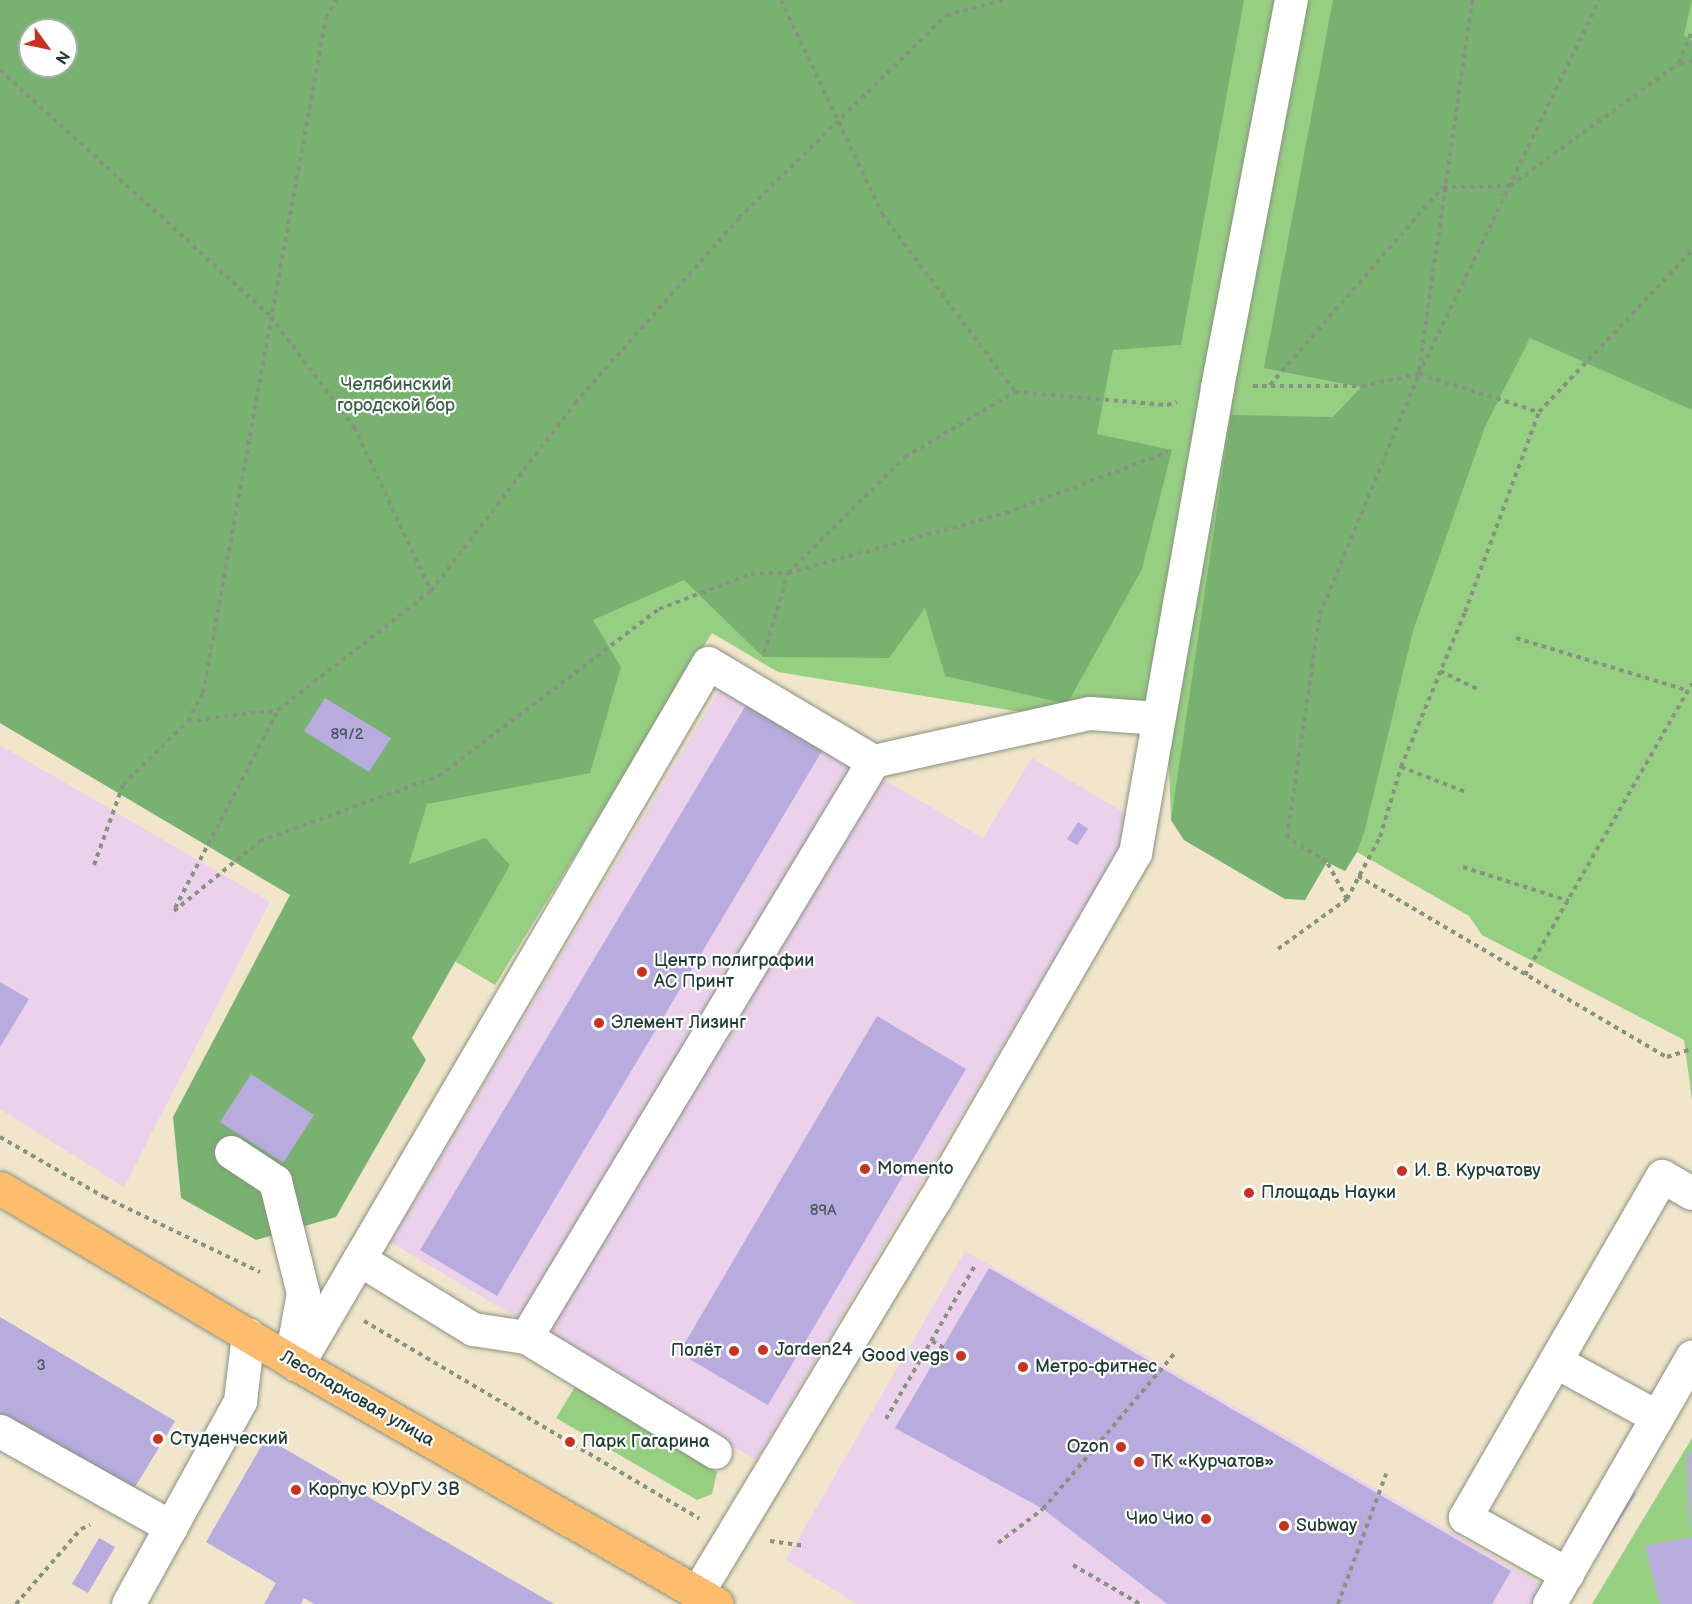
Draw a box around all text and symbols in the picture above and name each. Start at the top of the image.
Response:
north arrow [18,18,78,78]
text: N [51,47,73,67]
park label: Челябинский городской бор [337,375,455,418]
house number: 89/2 [330,726,364,744]
place label: Центр полиграфии АС Принт [654,951,814,994]
marker: Центр полиграфии АС Принт [635,965,649,979]
place label: Элемент Лизинг [611,1012,746,1034]
marker: Элемент Лизинг [592,1016,606,1030]
place label: Momento [877,1158,954,1180]
place label: И. В. Курчатову [1414,1160,1541,1182]
marker: Momento [858,1162,872,1176]
marker: И. В. Курчатову [1395,1164,1409,1178]
place label: Площадь Науки [1261,1182,1396,1204]
marker: Площадь Науки [1242,1186,1256,1200]
house number: 89А [810,1202,836,1220]
place label: Jarden24 [775,1339,853,1361]
place label: Полёт [671,1340,722,1362]
marker: Jarden24 [756,1343,770,1357]
marker: Полёт [727,1344,741,1358]
place label: Good vegs [861,1345,949,1367]
street label: Лесопарковая улица [276,1346,438,1452]
marker: Good vegs [954,1349,968,1363]
place label: Метро-фитнес [1035,1356,1157,1378]
house number: 3 [36,1357,46,1375]
marker: Метро-фитнес [1016,1360,1030,1374]
place label: Студенческий [170,1428,288,1450]
place label: Парк Гагарина [582,1431,710,1453]
marker: Студенческий [151,1432,165,1446]
marker: Парк Гагарина [563,1435,577,1449]
place label: Ozon [1067,1436,1109,1458]
marker: Ozon [1114,1440,1128,1454]
place label: ТК «Курчатов» [1151,1451,1274,1473]
marker: ТК «Курчатов» [1132,1455,1146,1469]
place label: Корпус ЮУрГУ 3В [308,1479,460,1501]
marker: Корпус ЮУрГУ 3В [289,1483,303,1497]
place label: Чио Чио [1126,1508,1194,1530]
marker: Чио Чио [1199,1512,1213,1526]
place label: Subway [1296,1515,1357,1537]
marker: Subway [1277,1519,1291,1533]

